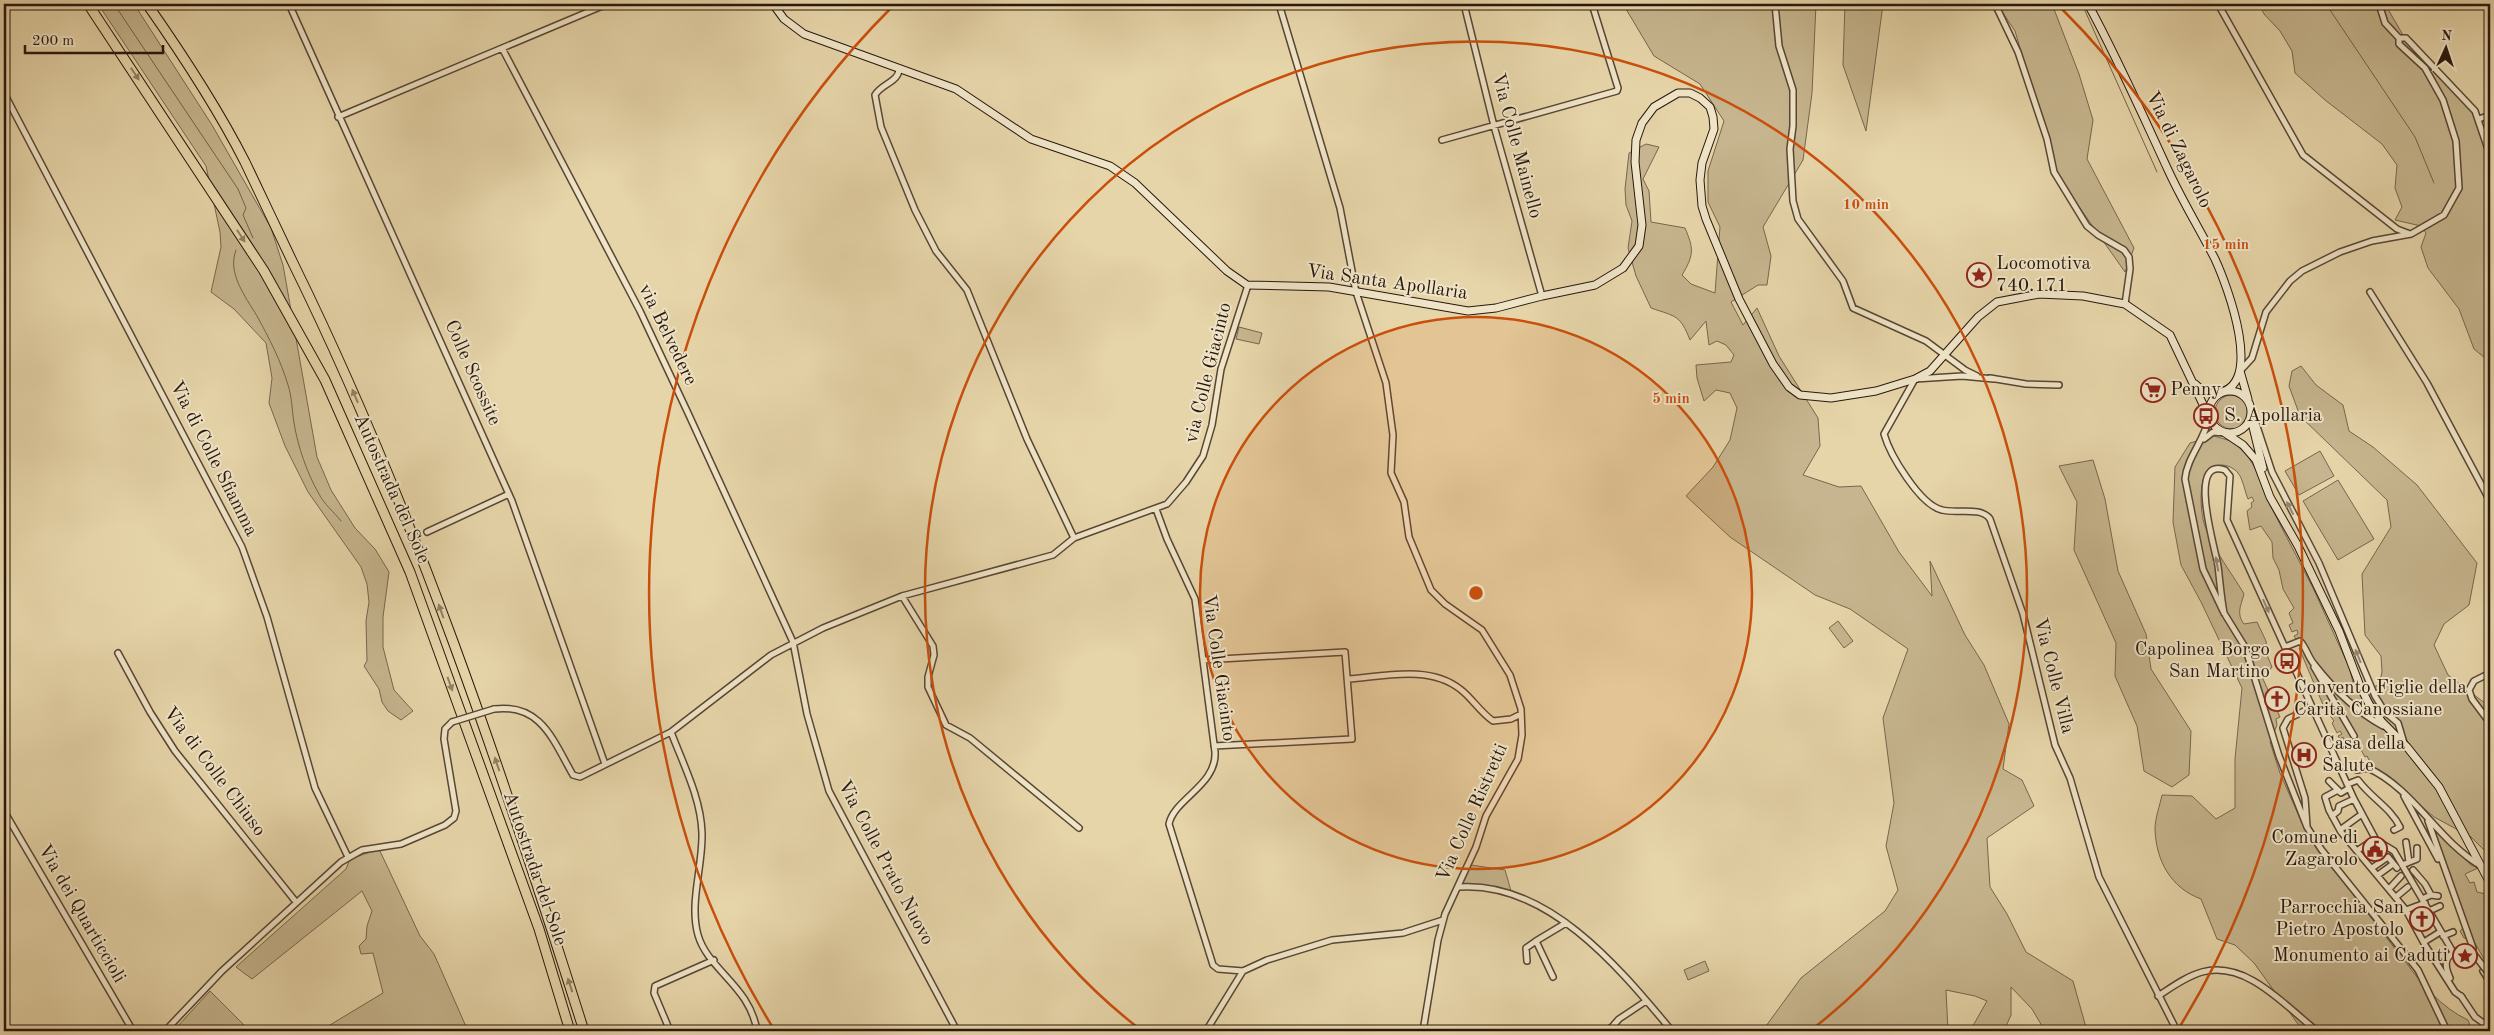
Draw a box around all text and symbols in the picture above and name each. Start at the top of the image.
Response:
scale bar [25,22,162,54]
north arrow [2422,22,2472,72]
text: N [2441,29,2453,43]
text: 200 m [32,34,74,49]
one-way arrow [130,67,139,80]
street label: Via Colle Mainello [1488,71,1544,221]
street label: Via di Zagarolo [2142,89,2214,211]
text: 10 min [1843,198,1889,213]
one-way arrow [237,229,246,243]
text: 15 min [2203,238,2249,253]
place label: Locomotiva 740.171 [1996,255,2092,296]
street label: Via Santa Apollaria [1305,262,1469,304]
place icon: Locomotiva 740.171 [1966,262,1992,288]
street label: via Belvedere [634,281,700,389]
street label: via Colle Giacinto [1182,301,1236,445]
street label: Colle Scossite [440,318,504,428]
supermarket icon: Penny [2140,377,2166,403]
street label: Via di Colle Sfiamma [166,378,261,540]
place label: Penny [2170,381,2221,400]
one-way arrow [350,389,358,403]
text: 5 min [1652,392,1690,407]
bus stop icon: S. Apollaria [2193,403,2219,429]
place label: S. Apollaria [2224,407,2323,426]
street label: Autostrada del Sole [349,411,433,567]
one-way arrow [2286,501,2294,516]
one-way arrow [2213,556,2221,572]
centre of rings [1467,584,1485,602]
street label: Via Colle Giacinto [1198,593,1238,743]
one-way arrow [2263,599,2271,613]
one-way arrow [437,604,444,619]
street label: Via Colle Villa [2029,616,2077,736]
place label: Capolinea Borgo San Martino [2135,641,2270,682]
bus stop icon: Capolinea Borgo San Martino [2274,648,2300,674]
one-way arrow [2353,649,2361,663]
one-way arrow [447,676,454,691]
place label: Convento Figlie della Carità Canossiane [2294,679,2467,720]
church icon: Convento Figlie della Carità Canossiane [2264,686,2290,712]
street label: Via di Colle Chiuso [159,704,269,840]
place label: Casa della Salute [2322,735,2406,776]
street label: Via Colle Ristretti [1434,741,1512,885]
hospital icon: Casa della Salute [2291,742,2317,768]
one-way arrow [493,756,501,771]
street label: Via Colle Prato Nuovo [834,777,936,949]
street label: Autostrada del Sole [499,789,569,949]
place label: Comune di Zagarolo [2271,829,2358,870]
public building icon: Comune di Zagarolo [2362,836,2388,862]
street label: Via dei Quarticcioli [34,841,128,987]
place label: Parrocchia San Pietro Apostolo [2275,899,2404,940]
church icon: Parrocchia San Pietro Apostolo [2409,906,2435,932]
place icon: Monumento ai Caduti [2452,943,2478,969]
place label: Monumento ai Caduti [2273,947,2448,966]
one-way arrow [565,977,573,992]

